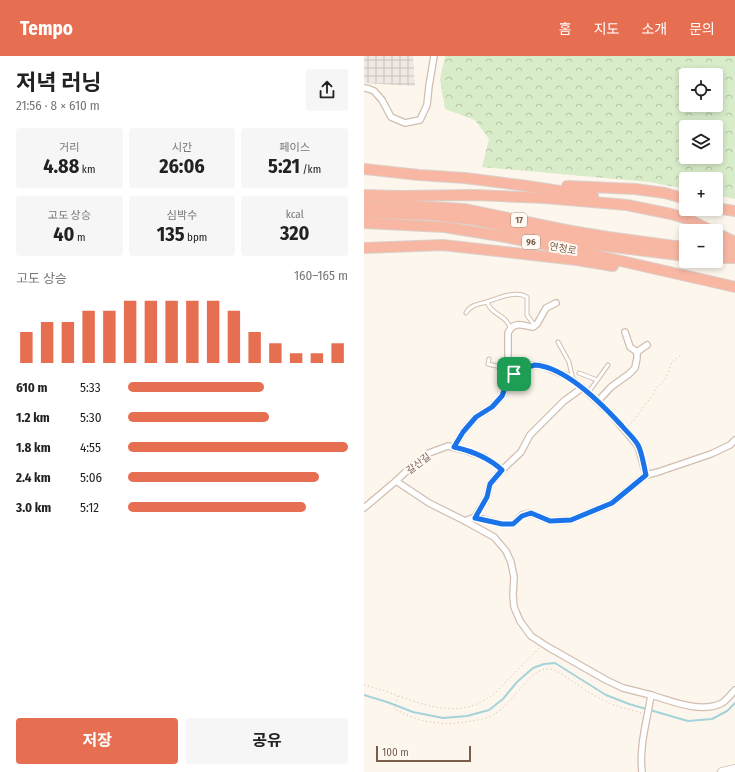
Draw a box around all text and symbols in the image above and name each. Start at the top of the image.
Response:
text: Tempo [20,17,73,40]
text: 홈 [559,21,572,38]
text: 지도 [594,21,619,38]
text: 소개 [641,21,667,38]
text: 문의 [689,21,715,38]
map controls [679,68,723,268]
button: locate [679,68,723,112]
text: 저녁 러닝 [16,69,102,96]
button: share [306,69,348,111]
text: 21:56 · 8 × 610 m [16,98,100,113]
button: layers [679,120,723,164]
text: 거리 [59,141,79,154]
text: 시간 [172,141,192,154]
text: 페이스 [279,141,310,154]
text: 4.88 [43,154,79,178]
text: 26:06 [159,154,205,178]
text: 5:21 [268,154,300,178]
text: km [79,163,95,176]
text: /km [300,163,321,176]
button: + [679,172,723,216]
text: kcal [286,208,304,221]
text: 고도 상승 [48,209,91,222]
text: 심박수 [167,209,197,222]
road number: 17 [511,213,527,227]
text: 320 [280,221,309,245]
text: 40 [53,222,74,246]
text: 135 [157,222,184,246]
button: − [679,224,723,268]
text: m [74,231,85,244]
text: bpm [184,231,207,244]
road number: 96 [522,235,540,249]
street label: 연청로 [548,240,578,258]
text: 160–165 m [294,268,348,283]
text: 고도 상승 [16,271,67,286]
pin [497,357,531,391]
icon: arrive [503,363,525,385]
text: 610 m [16,380,47,395]
text: 5:33 [80,380,101,395]
text: 1.2 km [16,410,50,425]
text: 5:30 [80,410,101,425]
text: 1.8 km [16,440,51,455]
text: 4:55 [80,440,101,455]
street label: 갈산길 [404,451,433,477]
text: 2.4 km [16,470,51,485]
text: 5:06 [80,470,102,485]
text: 3.0 km [16,500,51,515]
text: 5:12 [80,500,99,515]
button: 저장 [16,718,178,764]
button: 공유 [186,718,348,764]
scale bar [376,744,471,763]
text: 100 m [382,746,409,759]

